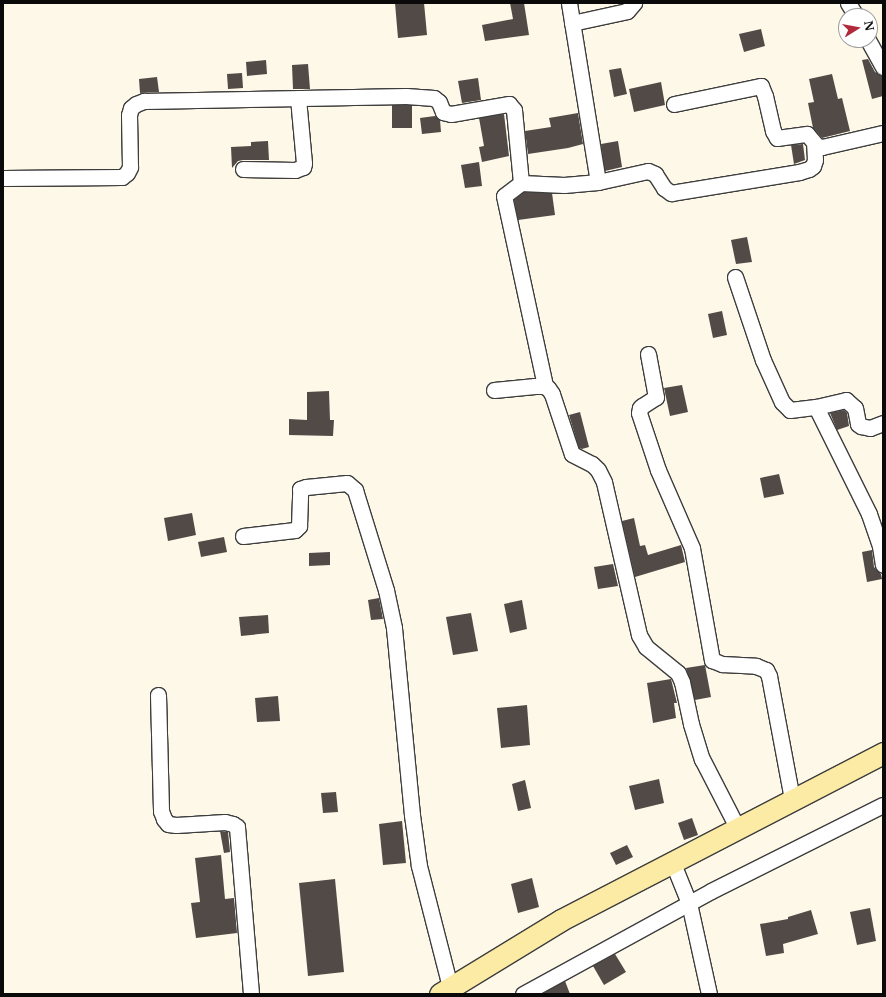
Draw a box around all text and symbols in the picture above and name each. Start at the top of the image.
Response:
north arrow [838,8,878,48]
text: N [861,19,877,32]

